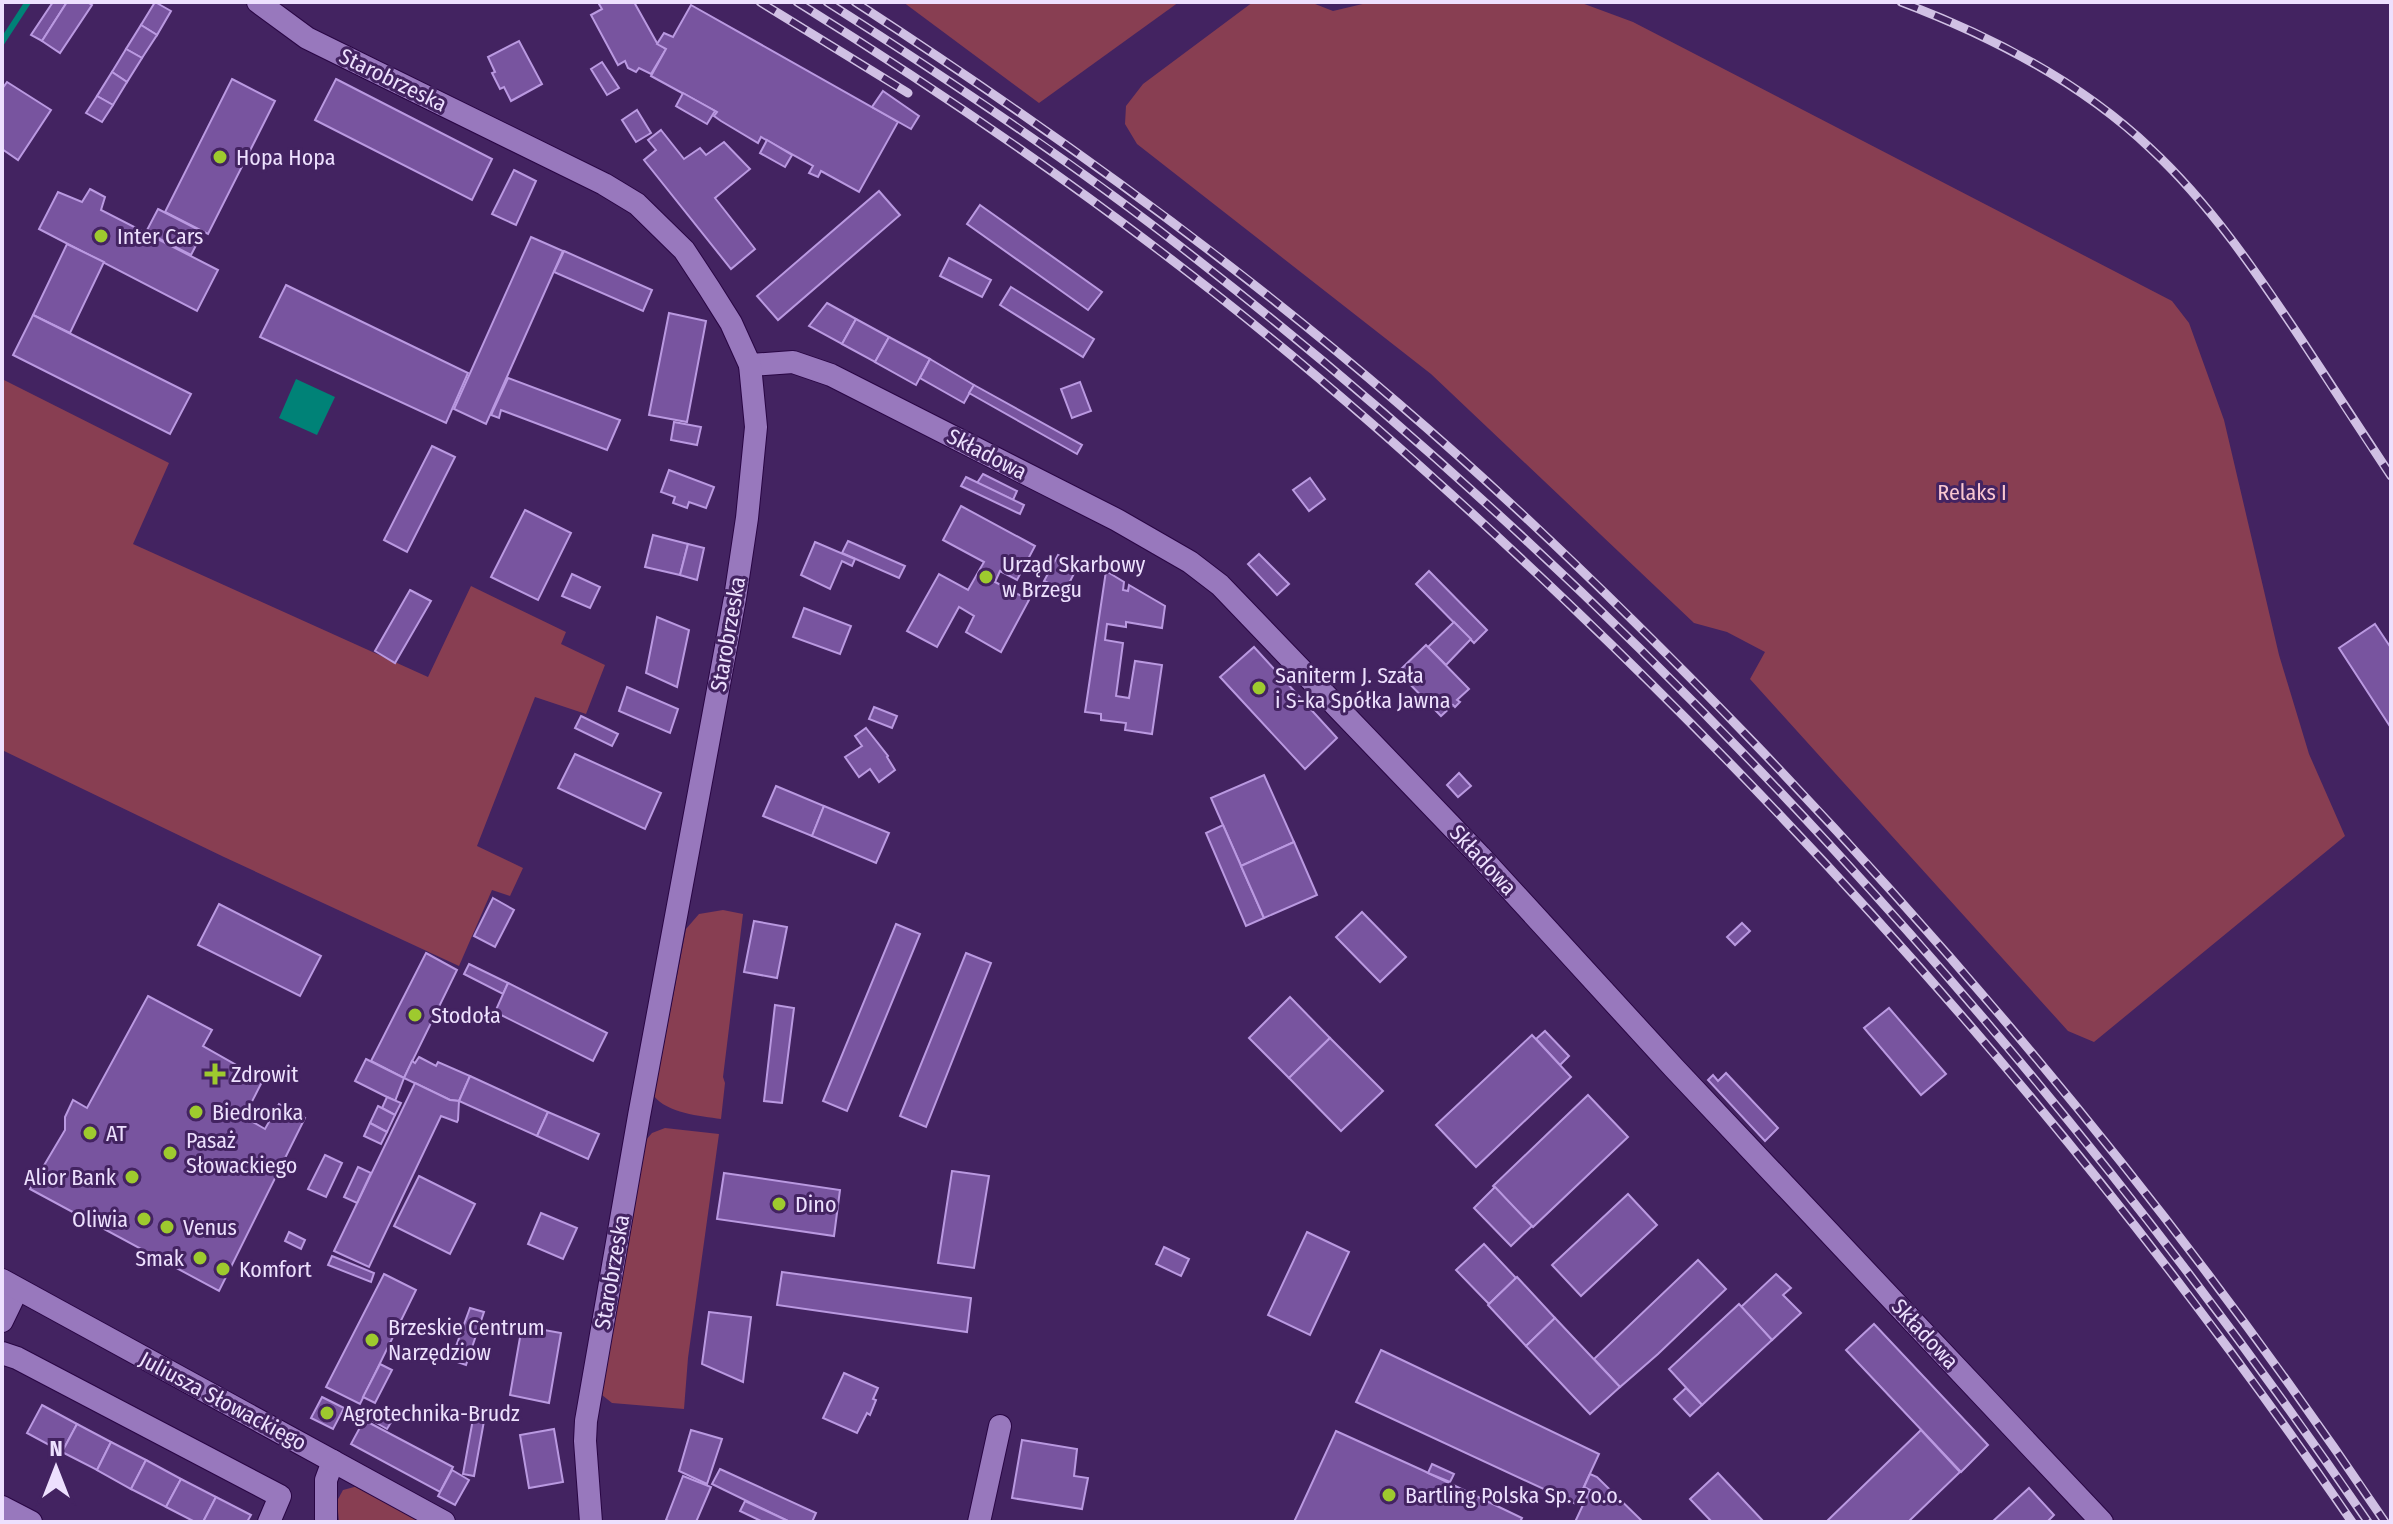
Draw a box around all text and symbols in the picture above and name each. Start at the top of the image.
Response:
street label: Starobrzeska [335,42,451,118]
place label: Hopa Hopa [236,144,336,171]
marker: Hopa Hopa [211,148,229,166]
place label: Inter Cars [117,223,203,250]
marker: Inter Cars [92,227,110,245]
street label: Składowa [942,422,1032,486]
park label: Relaks I [1937,479,2007,506]
place label: Urząd Skarbowy w Brzegu [1002,551,1146,603]
marker: Urząd Skarbowy w Brzegu [977,568,995,586]
street label: Starobrzeska [705,575,751,693]
place label: Saniterm J. Szała i S-ka Spółka Jawna [1275,662,1451,714]
marker: Saniterm J. Szała i S-ka Spółka Jawna [1250,679,1268,697]
street label: Składowa [1444,819,1522,901]
place label: Stodoła [431,1002,501,1029]
marker: Stodoła [406,1006,424,1024]
place label: Zdrowit [231,1061,299,1088]
marker: Zdrowit [206,1065,224,1083]
place label: Biedronka [212,1099,303,1126]
marker: Biedronka [187,1103,205,1121]
place label: AT [106,1120,127,1147]
marker: AT [81,1124,99,1142]
place label: Pasaż Słowackiego [186,1127,297,1179]
marker: Pasaż Słowackiego [161,1144,179,1162]
place label: Alior Bank [24,1164,117,1191]
marker: Alior Bank [123,1168,141,1186]
place label: Dino [795,1191,837,1218]
marker: Dino [770,1195,788,1213]
place label: Oliwia [72,1206,128,1233]
marker: Oliwia [135,1210,153,1228]
street label: Starobrzeska [589,1213,635,1331]
place label: Venus [183,1214,237,1241]
marker: Venus [158,1218,176,1236]
place label: Smak [135,1245,185,1272]
marker: Smak [191,1249,209,1267]
place label: Komfort [239,1256,313,1283]
marker: Komfort [214,1260,232,1278]
street label: Składowa [1886,1293,1964,1375]
place label: Brzeskie Centrum Narzędziow [388,1314,545,1366]
marker: Brzeskie Centrum Narzędziow [363,1331,381,1349]
street label: Juliusza Słowackiego [135,1346,311,1456]
place label: Agrotechnika-Brudz [343,1400,520,1427]
marker: Agrotechnika-Brudz [318,1404,336,1422]
north arrow [16,1428,96,1508]
text: N [49,1435,63,1462]
place label: Bartling Polska Sp. z o.o. [1405,1482,1622,1509]
marker: Bartling Polska Sp. z o.o. [1380,1486,1398,1504]

